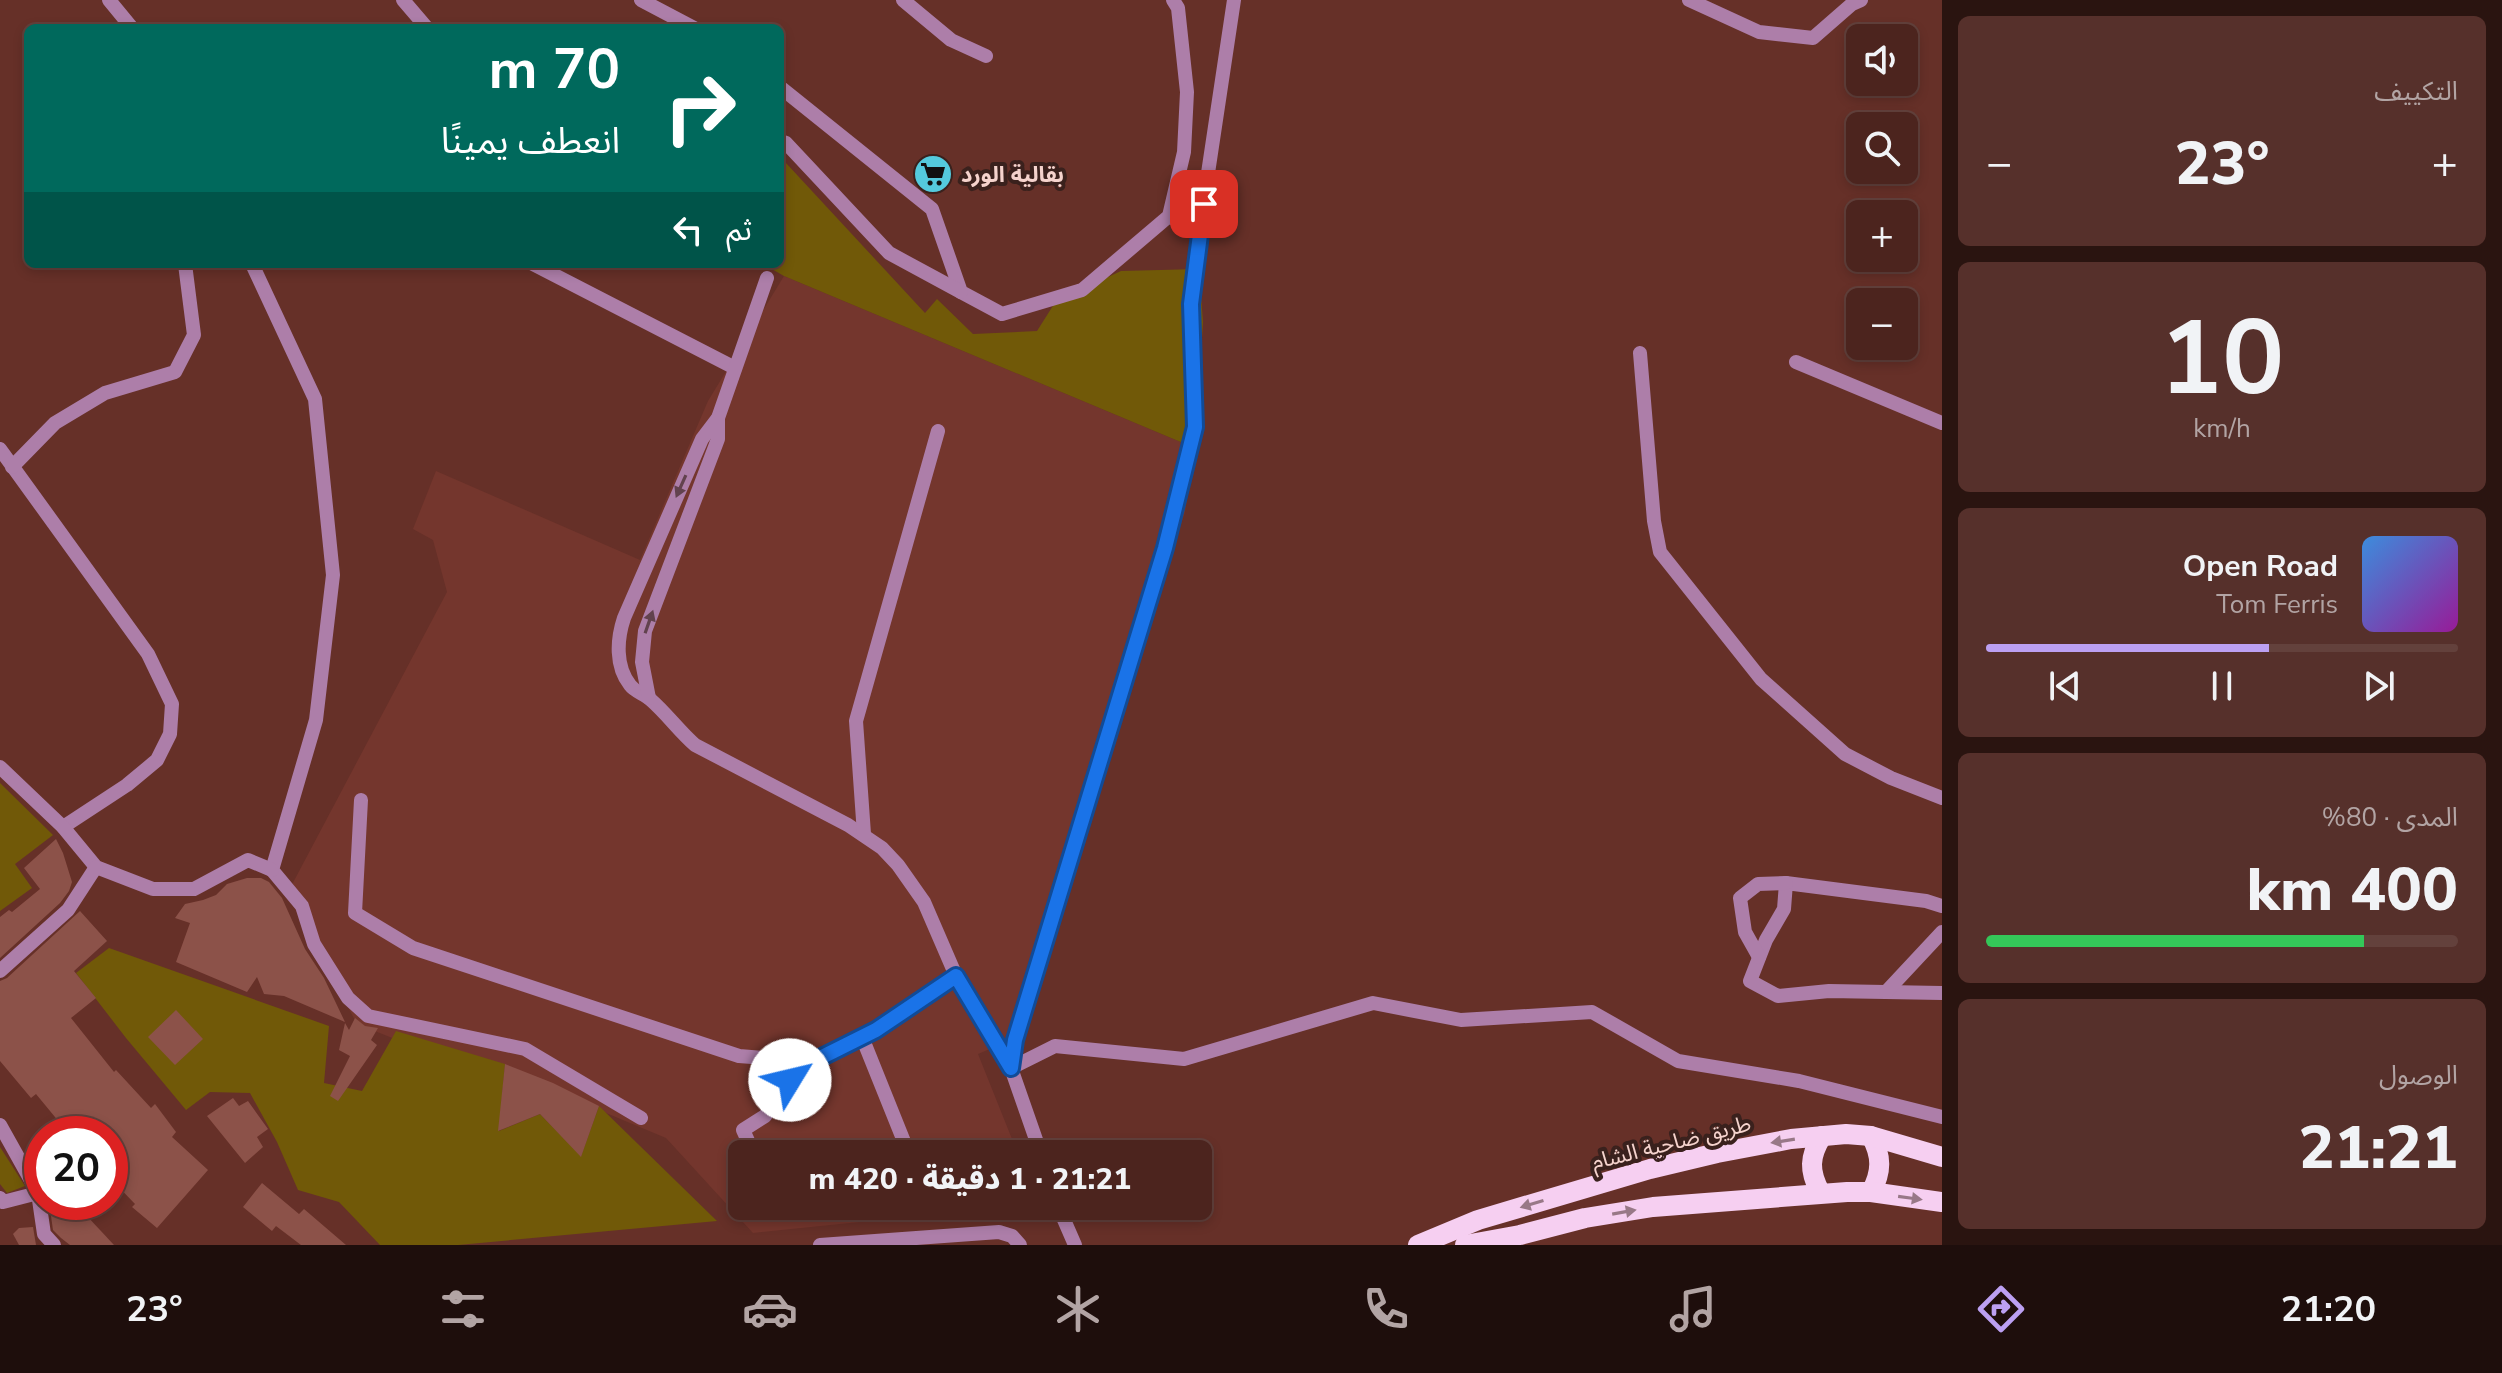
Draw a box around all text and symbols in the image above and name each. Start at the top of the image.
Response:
map controls [1846,24,1918,360]
button: sound [1846,24,1918,96]
text: 70 m [489,31,620,108]
icon: right [648,56,752,160]
text: التكييف [2374,74,2458,109]
button: search [1846,112,1918,184]
text: انعطف يمينًا [441,117,620,166]
text: 23° [2174,123,2270,205]
text: − [1986,134,2012,194]
text: + [2432,134,2458,194]
supermarket icon: بقالية الورد [912,153,954,195]
place label: بقالية الورد [961,160,1064,190]
pin [1170,170,1238,238]
icon: arrive [1182,182,1226,226]
button: + [1846,200,1918,272]
icon: left [666,208,710,252]
text: ثم [726,210,752,251]
button: − [1846,288,1918,360]
text: 10 [2160,288,2284,430]
text: km/h [2193,411,2251,446]
one-way arrow [674,475,688,498]
text: Open Road [2183,546,2338,587]
text: Tom Ferris [2216,587,2338,622]
one-way arrow [643,610,655,634]
icon: previous [2043,664,2087,708]
icon: pause [2200,664,2244,708]
icon: next [2357,664,2401,708]
text: المدى · 80% [2322,800,2458,835]
text: 400 km [2246,849,2458,931]
position arrow [748,1038,832,1122]
text: الوصول [2379,1058,2458,1093]
text: 21:21 [2298,1107,2458,1189]
street label: طريق ضاحية الشام [1588,1109,1754,1178]
speed limit sign: 20 [24,1116,128,1220]
one-way arrow [1771,1135,1796,1148]
text: 21:21 · 1 دقيقة · 420 m [809,1159,1131,1200]
one-way arrow [1898,1192,1923,1205]
one-way arrow [1519,1199,1543,1211]
one-way arrow [1611,1205,1636,1217]
icon: filters [435,1281,491,1337]
icon: car [742,1281,798,1337]
icon: climate [1050,1281,1106,1337]
icon: phone [1358,1281,1414,1337]
icon: music [1665,1281,1721,1337]
icon: directions [1973,1281,2029,1337]
text: 23° [126,1285,183,1334]
text: 21:20 [2281,1285,2376,1334]

